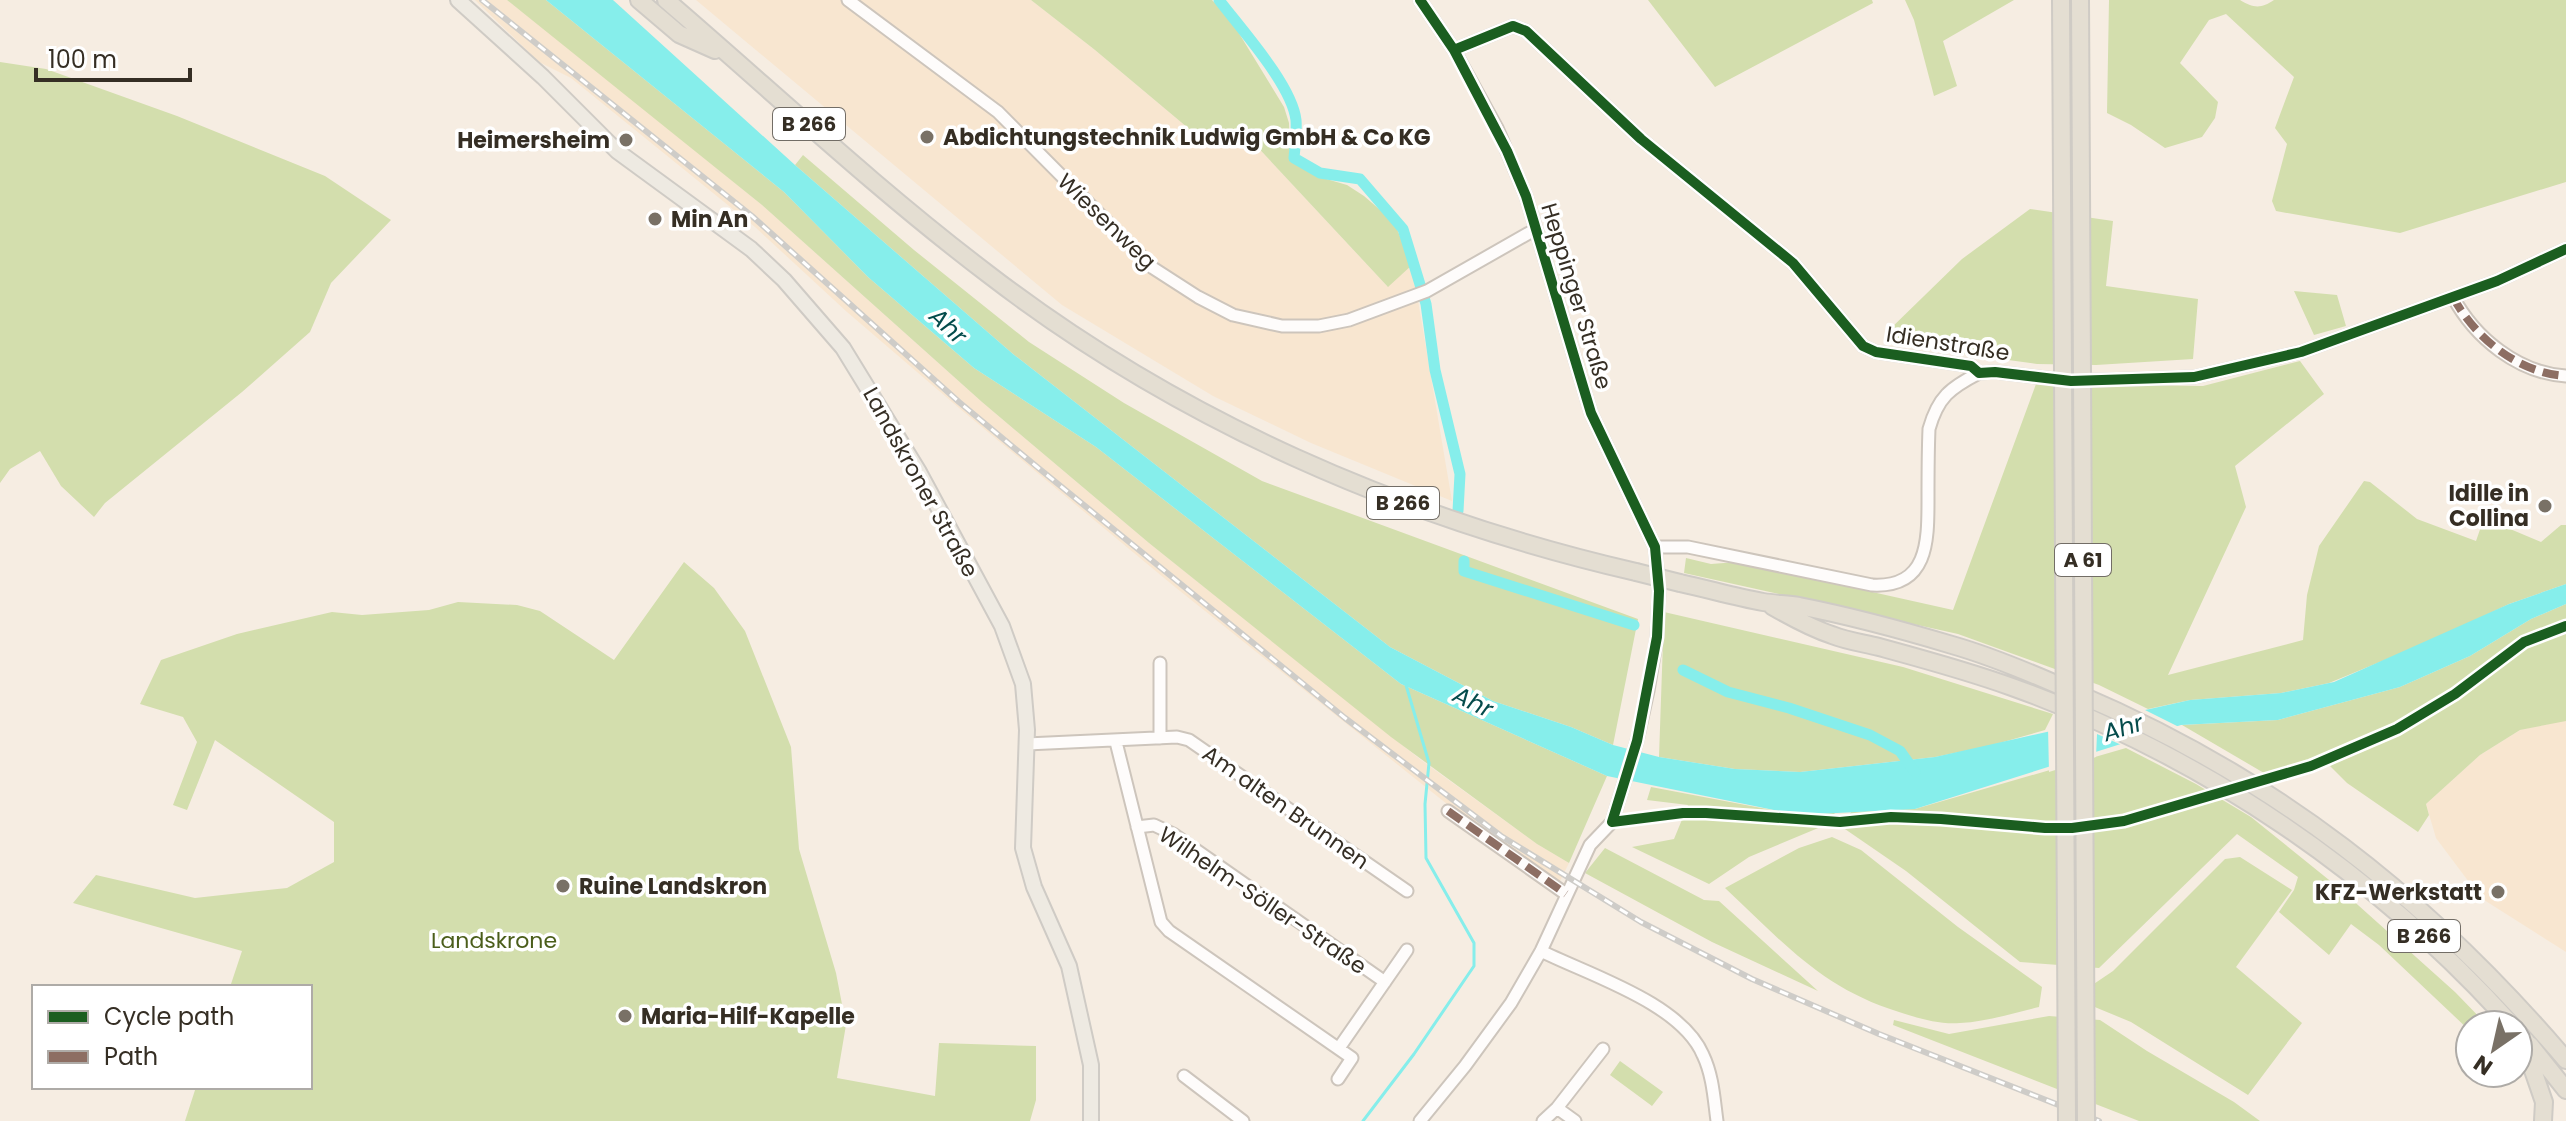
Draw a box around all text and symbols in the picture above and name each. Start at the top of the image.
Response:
scale bar [36,32,190,82]
text: 100 m [48,43,117,76]
road number: B 266 [773,108,845,140]
place label: Abdichtungstechnik Ludwig GmbH & Co KG [943,122,1431,153]
place label: Heimersheim [457,125,610,156]
marker: Abdichtungstechnik Ludwig GmbH & Co KG [918,128,936,146]
marker: Heimersheim [617,131,635,149]
street label: Wiesenweg [1050,166,1163,276]
street label: Heppinger Straße [1533,199,1620,393]
place label: Min An [671,204,748,235]
marker: Min An [646,210,664,228]
water label: Ahr [922,299,975,352]
street label: Idienstraße [1884,318,2012,369]
street label: Landskroner Straße [855,382,986,583]
place label: Idille in Collina [2449,478,2529,534]
road number: B 266 [1367,487,1439,519]
marker: Idille in Collina [2536,497,2554,515]
road number: A 61 [2055,544,2111,576]
water label: Ahr [1447,677,1500,726]
water label: Ahr [2098,706,2148,750]
street label: Am alten Brunnen [1196,738,1375,877]
street label: Wilhelm-Söller-Straße [1153,819,1373,982]
place label: Ruine Landskron [579,871,767,902]
marker: Ruine Landskron [554,877,572,895]
place label: KFZ-Werkstatt [2315,877,2482,908]
marker: KFZ-Werkstatt [2489,883,2507,901]
road number: B 266 [2388,920,2460,952]
park label: Landskrone [431,925,557,956]
legend [32,985,312,1089]
text: Cycle path [104,1000,234,1033]
place label: Maria-Hilf-Kapelle [641,1001,855,1032]
marker: Maria-Hilf-Kapelle [616,1007,634,1025]
north arrow [2454,1009,2534,1089]
text: Path [104,1040,158,1073]
text: N [2468,1048,2499,1083]

